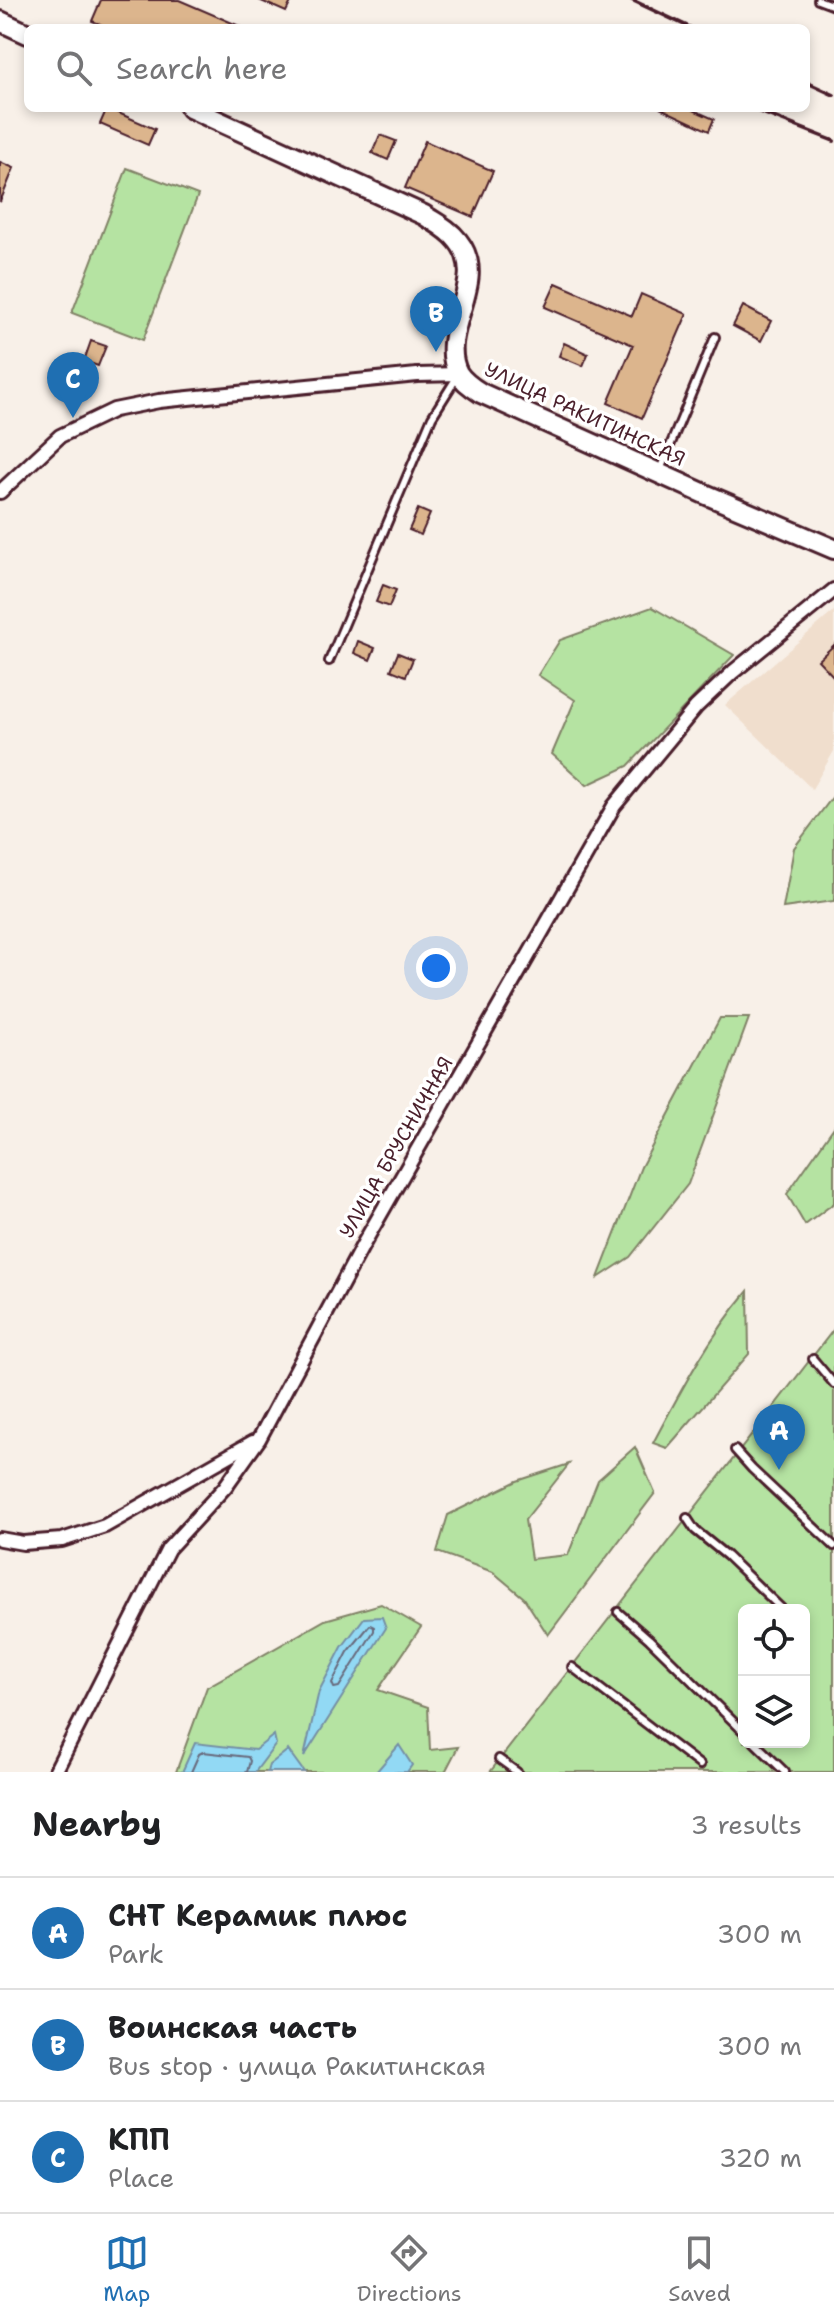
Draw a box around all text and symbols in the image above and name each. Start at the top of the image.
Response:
search box [24,24,810,112]
icon: search [52,46,96,90]
text: Search here [116,48,287,89]
pin: B [410,286,462,352]
pin: C [47,352,99,418]
street label: УЛИЦА РАКИТИНСКАЯ [481,356,689,472]
your location [416,948,456,988]
street label: УЛИЦА БРУСНИЧНАЯ [333,1052,459,1242]
pin: A [753,1404,805,1470]
map controls [738,1604,810,1748]
button: locate [738,1604,810,1676]
button: layers [738,1676,810,1748]
text: Nearby [32,1801,162,1847]
text: 3 results [690,1807,802,1842]
text: СНТ Керамик плюс [108,1895,408,1936]
text: A [48,1916,68,1951]
text: 300 m [717,1916,802,1951]
text: Park [108,1936,164,1971]
text: Воинская часть [108,2007,357,2048]
text: B [50,2028,66,2063]
text: 300 m [717,2028,802,2063]
text: Bus stop · улица Ракитинская [108,2048,486,2083]
text: КПП [108,2119,170,2160]
text: C [50,2140,66,2175]
text: 320 m [719,2140,802,2175]
text: Place [108,2160,174,2195]
tab: Map [103,2231,150,2308]
tab: Directions [357,2231,462,2308]
tab: Saved [668,2231,731,2308]

